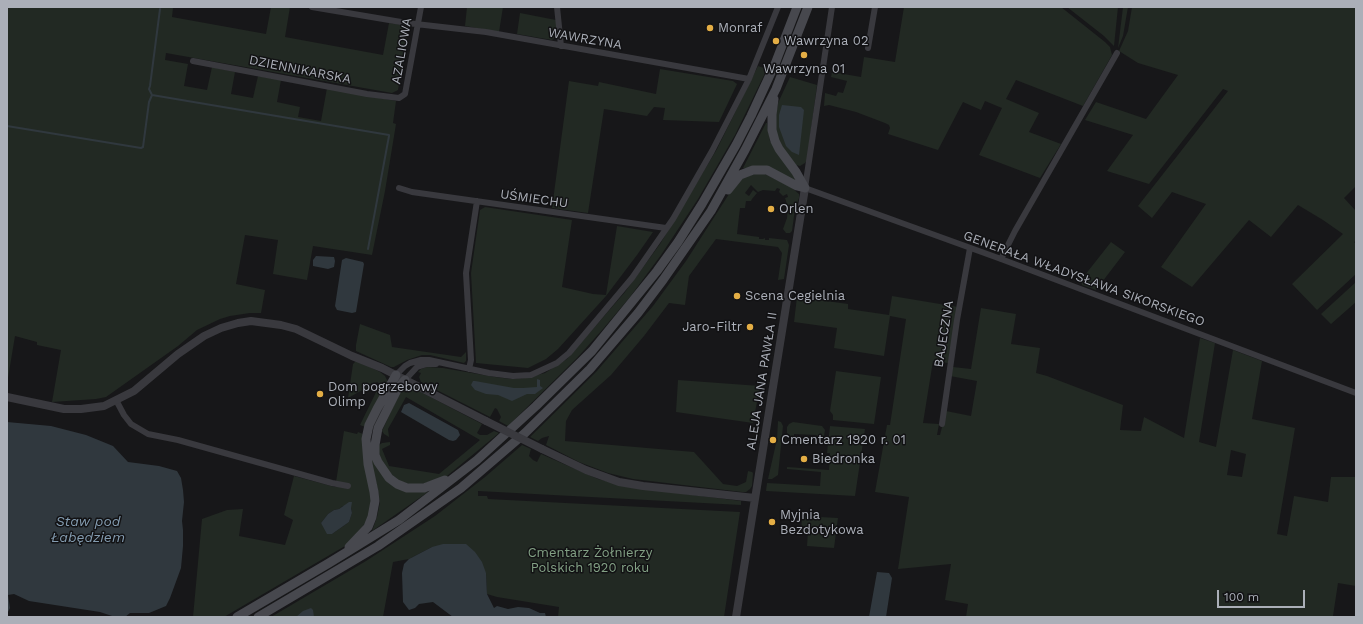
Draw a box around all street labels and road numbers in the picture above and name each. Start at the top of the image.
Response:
street label: AZALIOWA [388,17,416,85]
street label: WAWRZYNA [547,25,623,53]
street label: DZIENNIKARSKA [248,52,352,88]
street label: UŚMIECHU [499,187,569,211]
street label: GENERAŁA WŁADYSŁAWA SIKORSKIEGO [961,228,1207,330]
street label: BAJECZNA [931,299,957,369]
street label: ALEJA JANA PAWŁA II [743,311,781,451]

